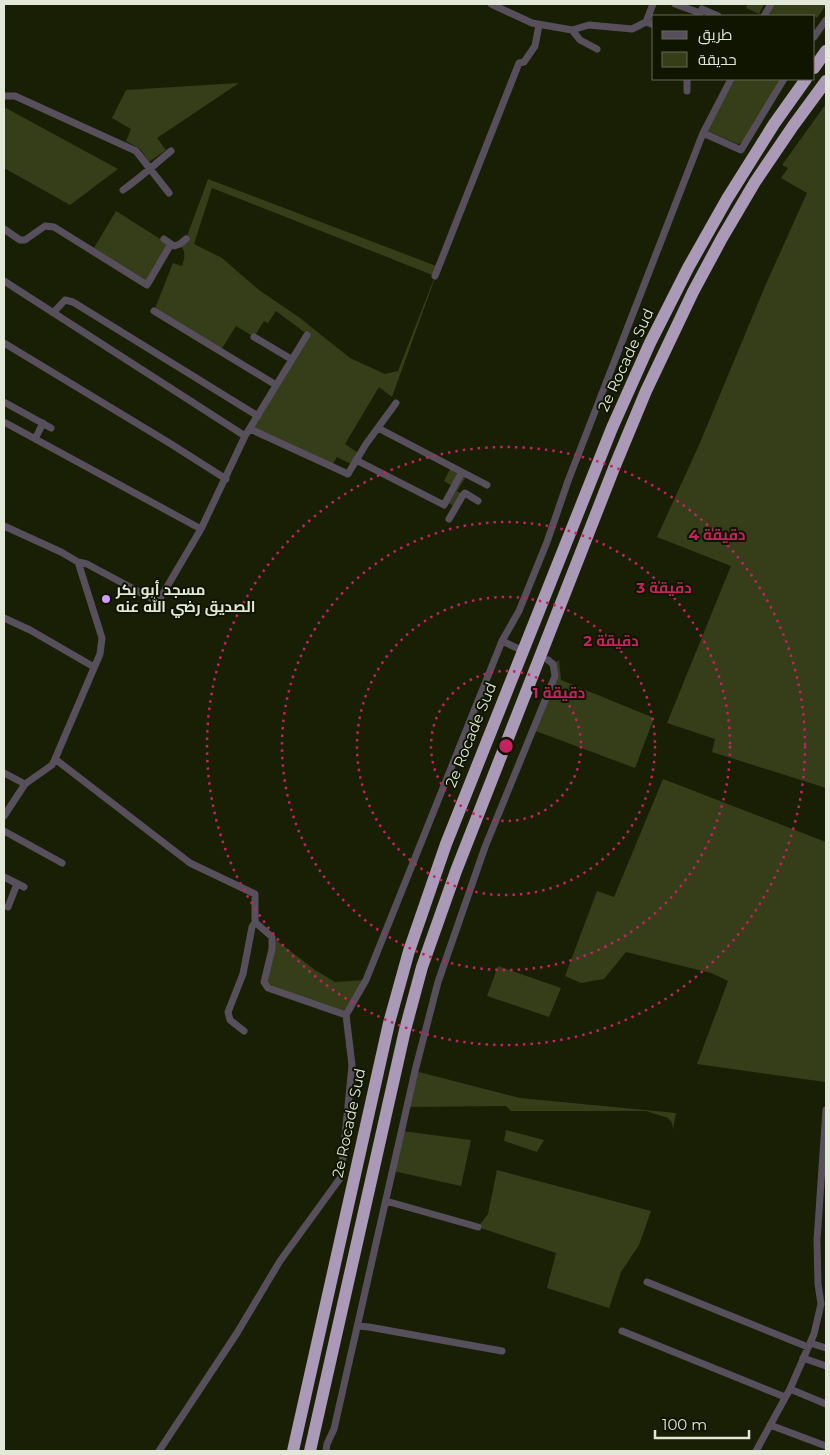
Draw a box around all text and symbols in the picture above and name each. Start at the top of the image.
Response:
legend [652,15,815,80]
text: طريق [698,25,732,45]
text: حديقة [698,50,737,69]
street label: 2e Rocade Sud [593,305,658,414]
text: 4 دقيقة [689,525,746,544]
text: 3 دقيقة [635,578,692,597]
place label: مسجد أبو بكر الصديق رضي الله عنه [115,580,255,618]
marker: مسجد أبو بكر الصديق رضي الله عنه [100,593,112,605]
text: 2 دقيقة [583,631,639,650]
street label: 2e Rocade Sud [441,680,500,790]
text: 1 دقيقة [533,683,585,702]
centre of rings [497,737,515,755]
street label: 2e Rocade Sud [328,1066,369,1179]
scale bar [655,1408,749,1440]
text: 100 m [662,1415,707,1434]

